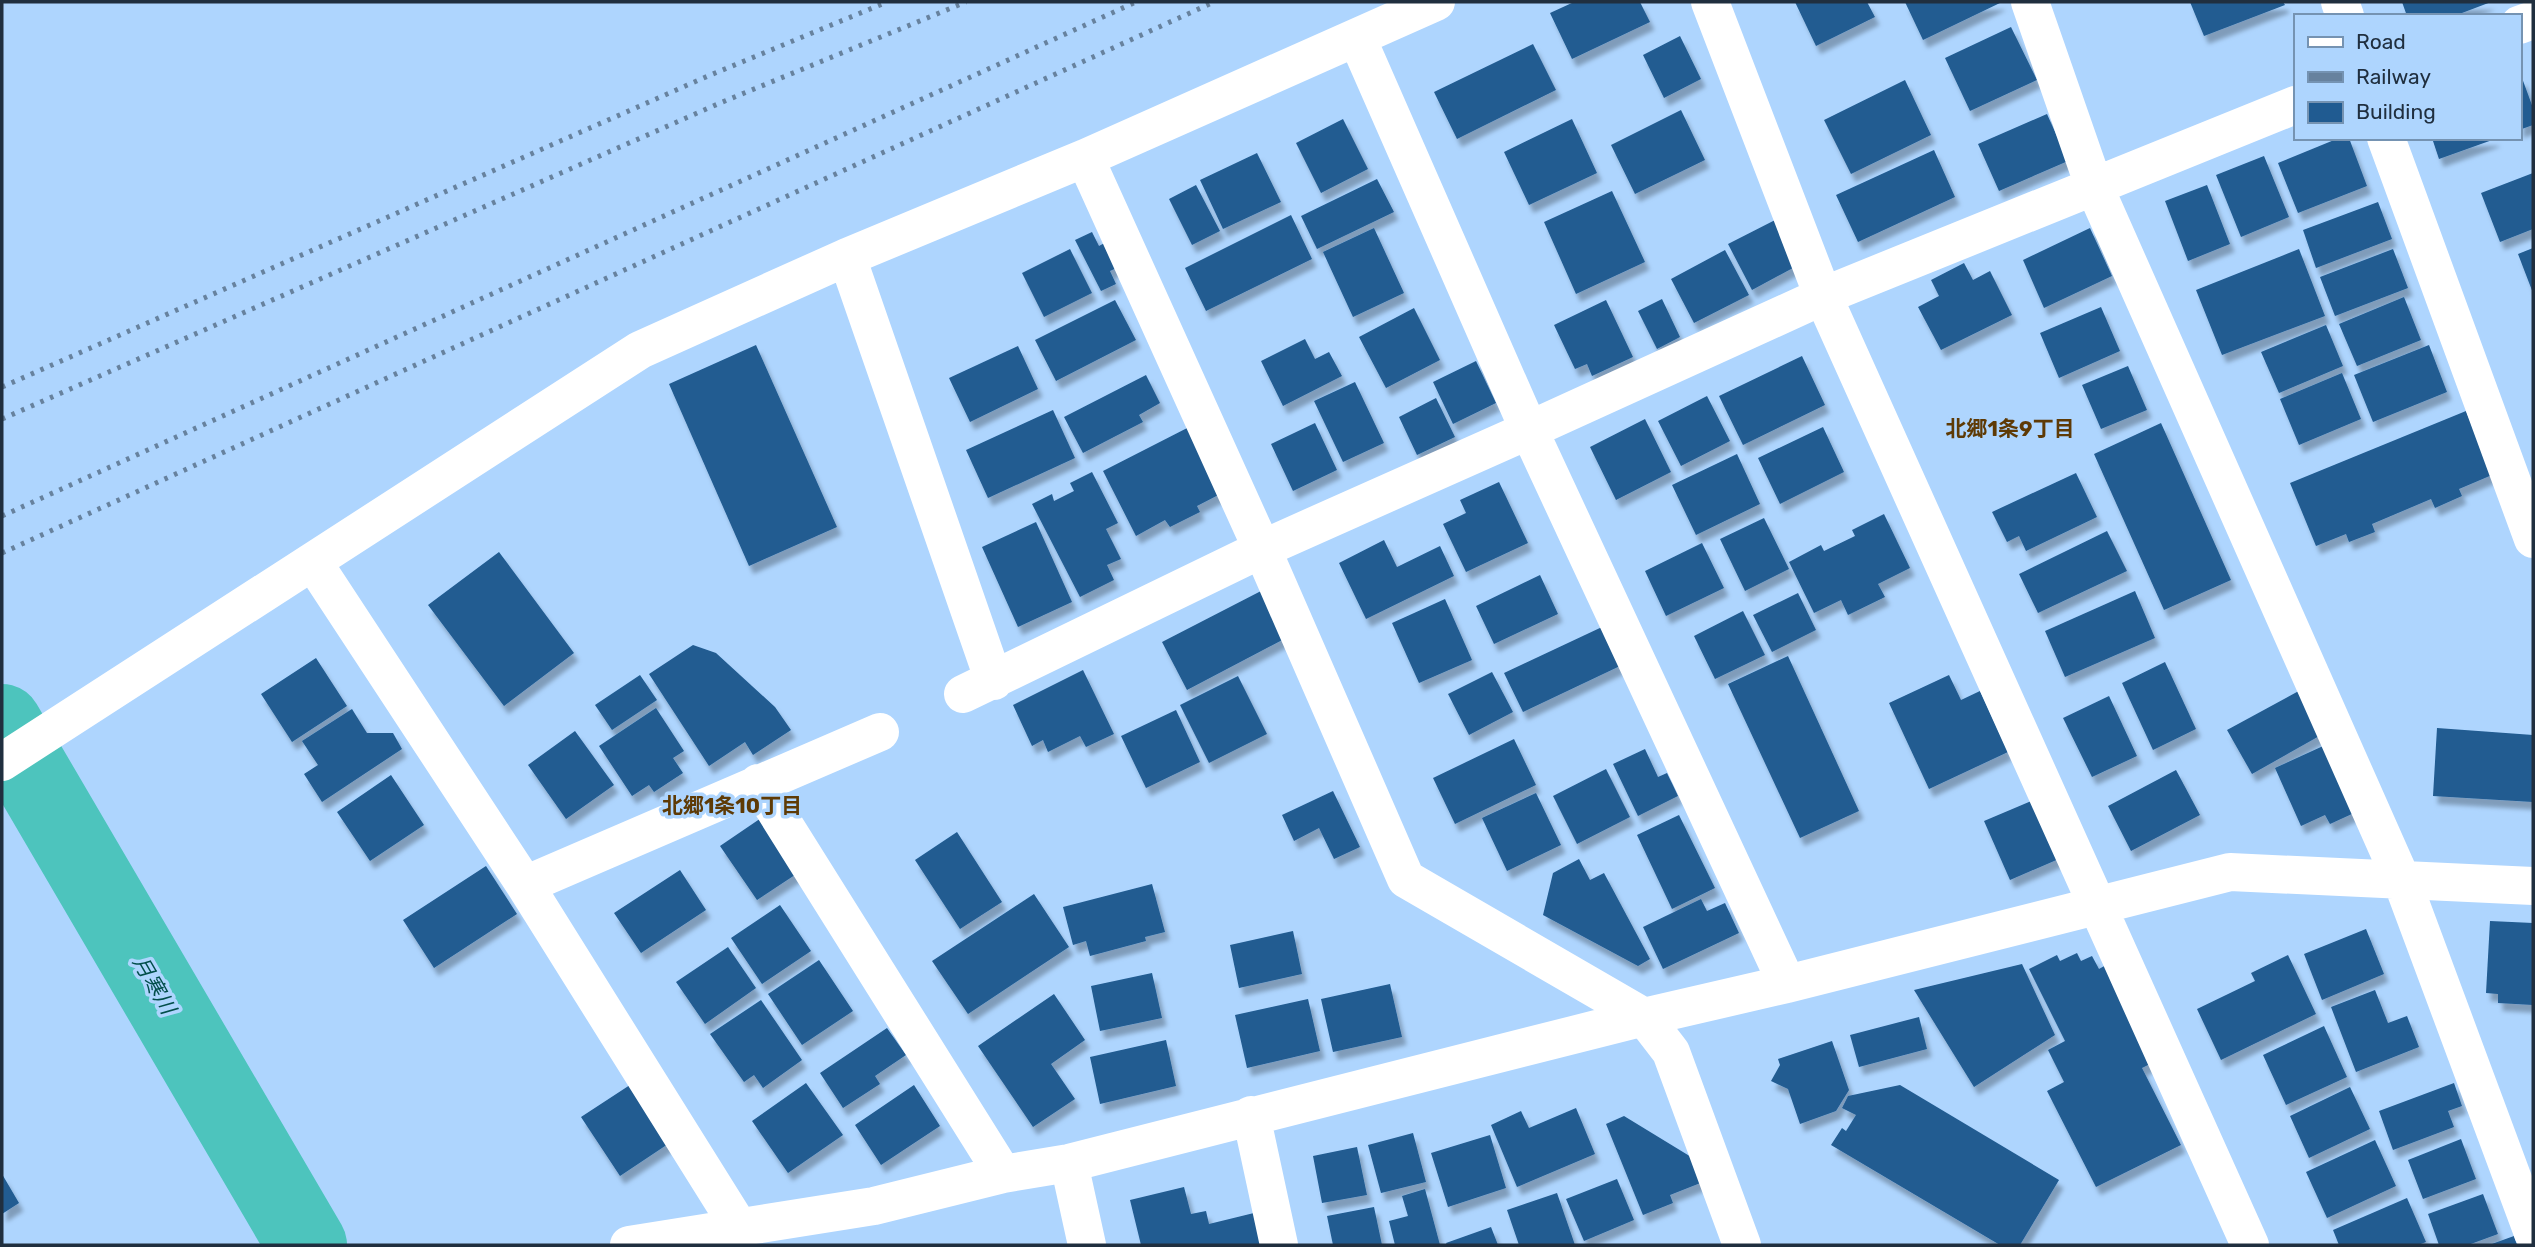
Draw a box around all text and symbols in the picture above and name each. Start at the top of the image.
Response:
legend [2294,14,2521,140]
text: Road [2356,29,2406,54]
text: Railway [2356,64,2431,89]
text: Building [2356,99,2436,124]
district label: 北郷1条9丁目 [1946,416,2074,441]
district label: 北郷1条10丁目 [662,793,802,818]
water label: 月寒川 [128,951,182,1020]

